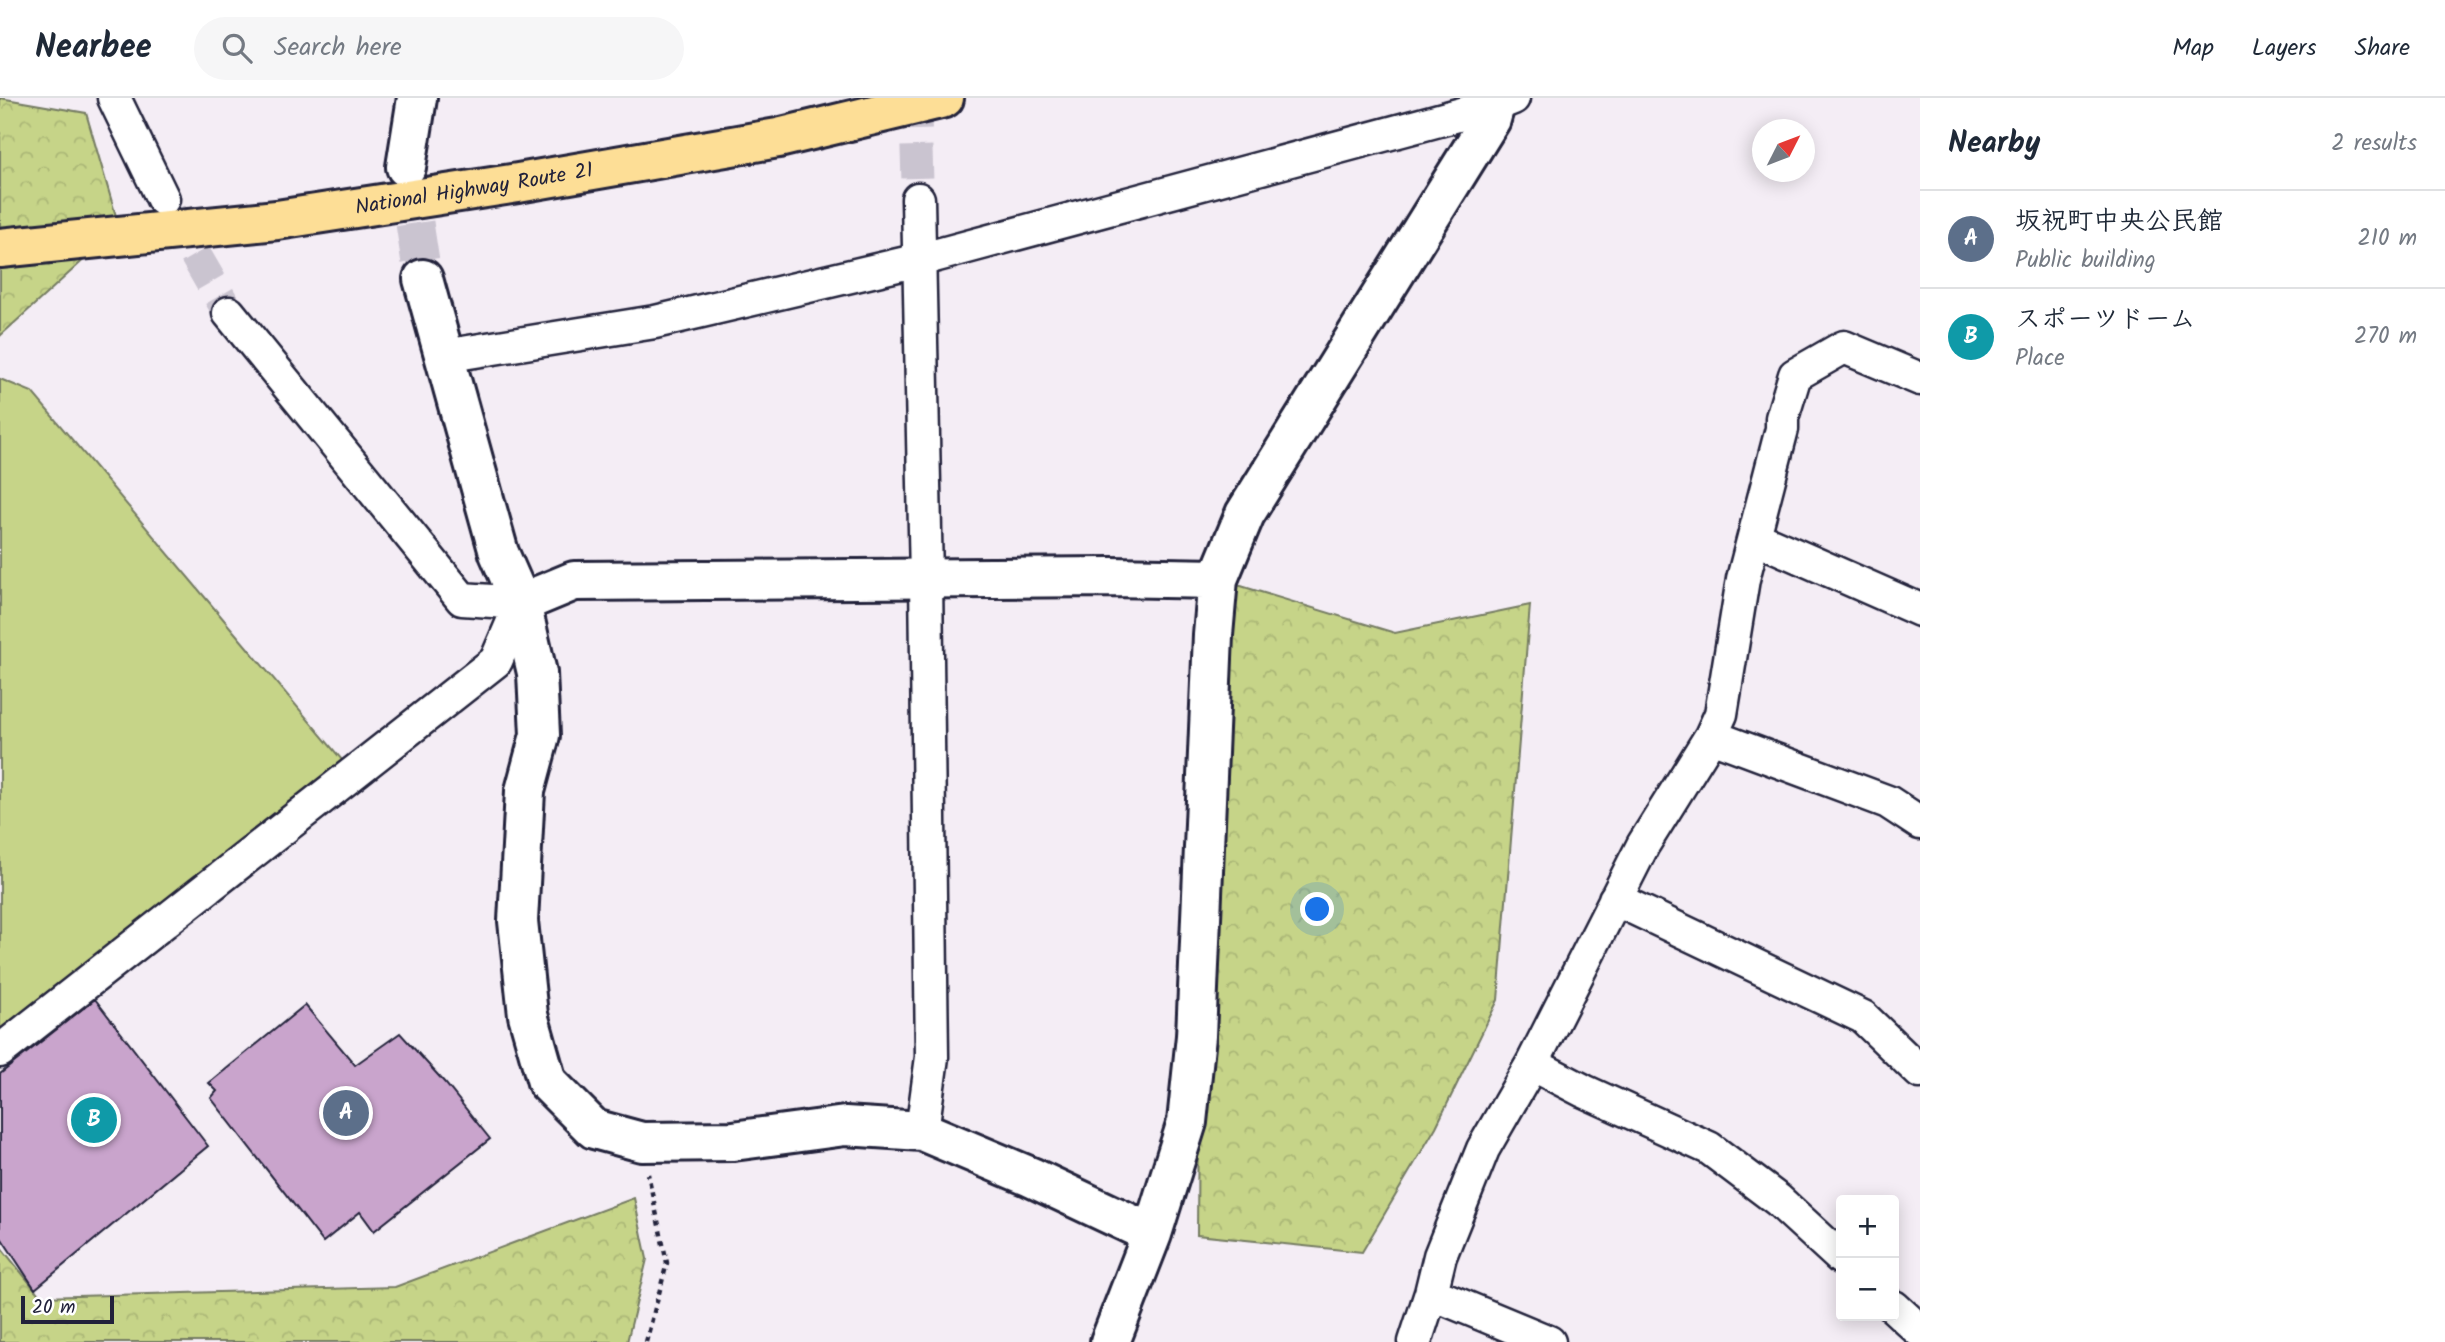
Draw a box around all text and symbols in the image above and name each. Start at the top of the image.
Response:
search box [194,17,684,80]
text: Nearbee [35,22,152,75]
text: Search here [274,27,402,69]
icon: search [218,29,256,67]
text: Map [2172,29,2214,68]
text: Layers [2252,29,2316,68]
text: Share [2354,29,2410,68]
north arrow [1752,119,1815,182]
text: Nearby [1948,120,2040,168]
text: 2 results [2331,126,2417,162]
street label: National Highway Route 21 [353,154,596,224]
text: 坂祝町中央公民館 [2015,201,2223,243]
text: A [1964,221,1978,257]
text: 210 m [2357,221,2417,257]
text: Public building [2015,243,2156,279]
text: スポーツドーム [2015,299,2195,341]
text: B [1964,319,1978,355]
text: 270 m [2354,319,2417,355]
text: Place [2015,341,2065,377]
your location [1300,892,1334,926]
pin: A [323,1087,369,1139]
pin: B [71,1094,117,1146]
map controls [1836,1195,1899,1321]
button: + [1836,1195,1899,1258]
button: − [1836,1258,1899,1321]
scale bar [21,1293,114,1325]
text: 20 m [32,1293,75,1323]

